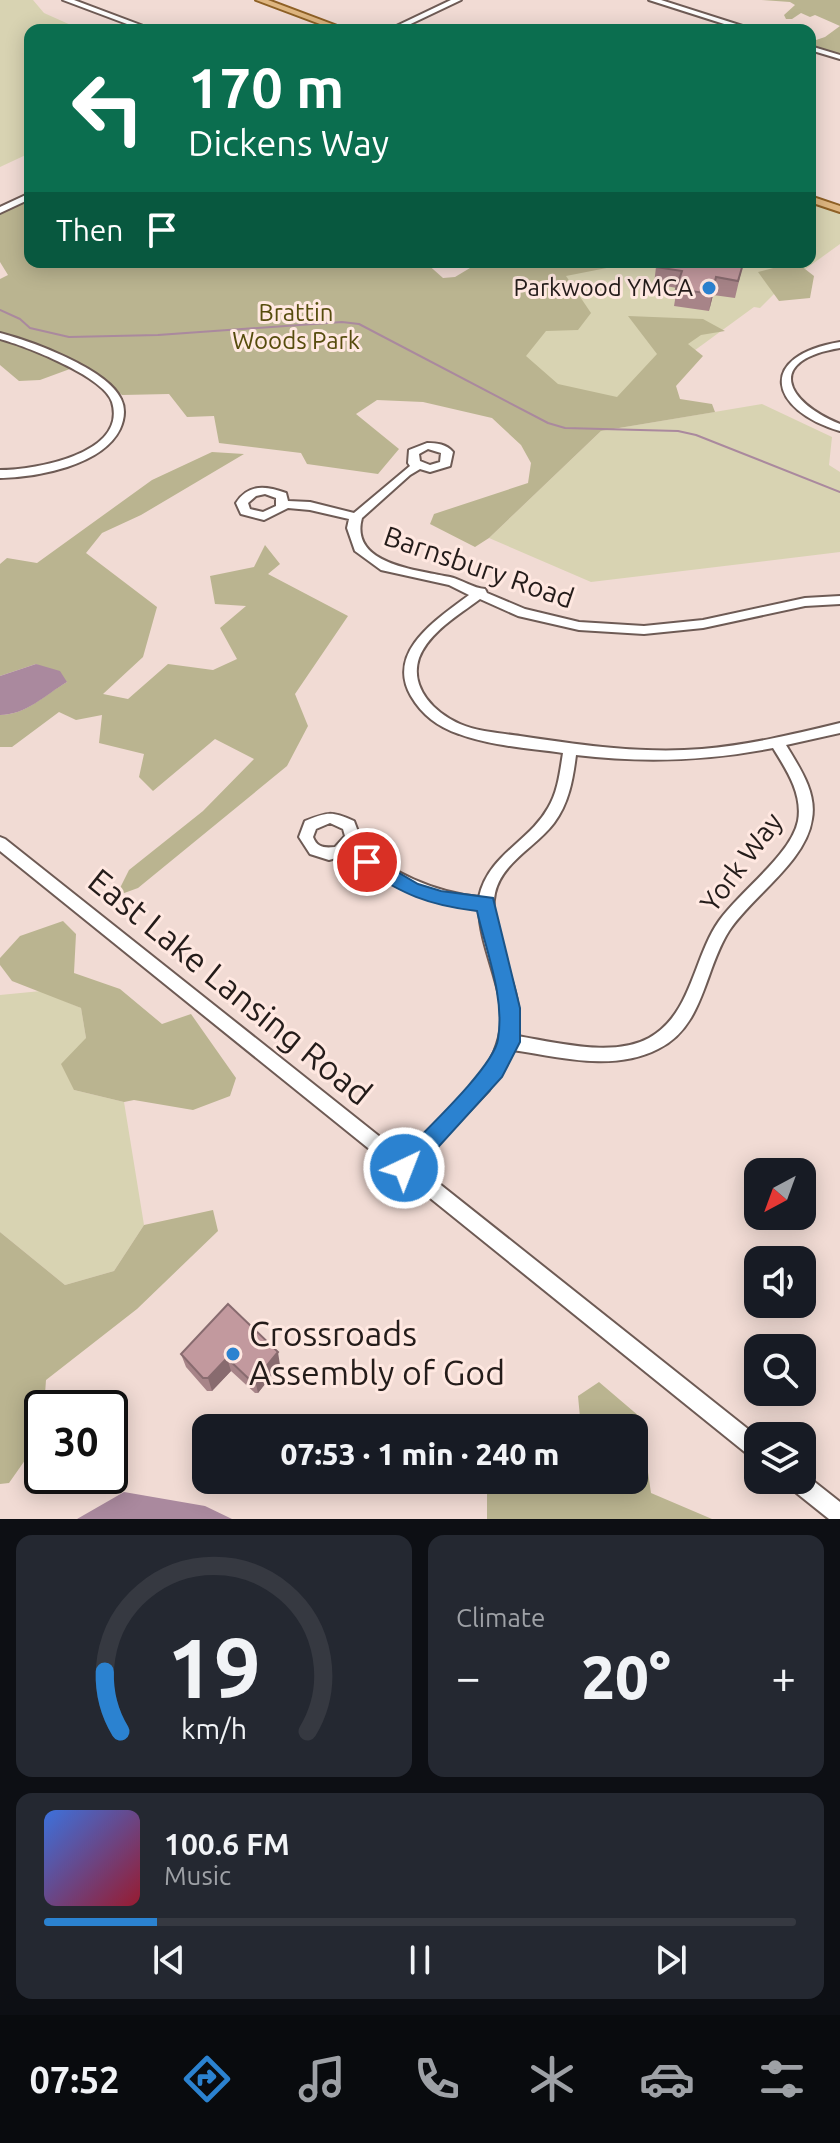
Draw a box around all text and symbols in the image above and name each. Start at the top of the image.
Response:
icon: left [56,56,160,160]
text: 170 m [188,56,344,119]
text: Dickens Way [188,122,389,163]
icon: arrive [140,208,184,252]
text: Then [56,213,124,247]
place label: Parkwood YMCA [513,274,693,301]
marker: Parkwood YMCA [700,279,718,297]
park label: Brattin Woods Park [232,299,360,354]
street label: Barnsbury Road [380,519,578,614]
street label: York Way [693,806,788,917]
pin [333,828,401,896]
icon: arrive [345,840,389,884]
street label: East Lake Lansing Road [82,860,380,1112]
position arrow [362,1126,446,1210]
north arrow [744,1158,816,1230]
map controls [744,1158,816,1494]
button: sound [744,1246,816,1318]
place label: Crossroads Assembly of God [249,1314,505,1391]
button: search [744,1334,816,1406]
marker: Crossroads Assembly of God [224,1345,242,1363]
speed limit sign: 30 [24,1390,128,1494]
button: layers [744,1422,816,1494]
text: 07:53 · 1 min · 240 m [281,1437,559,1471]
text: Climate [456,1603,545,1632]
text: 19 [167,1620,261,1714]
text: 20° [581,1643,671,1710]
text: − [456,1652,481,1701]
text: + [771,1652,796,1701]
text: km/h [181,1712,247,1744]
text: 100.6 FM [164,1827,290,1861]
text: Music [164,1861,231,1890]
icon: previous [147,1938,191,1982]
icon: pause [398,1938,442,1982]
icon: next [649,1938,693,1982]
icon: directions [179,2051,235,2107]
icon: music [294,2051,350,2107]
icon: phone [409,2051,465,2107]
icon: climate [524,2051,580,2107]
icon: car [639,2051,695,2107]
icon: filters [754,2051,810,2107]
text: 07:52 [30,2059,120,2100]

